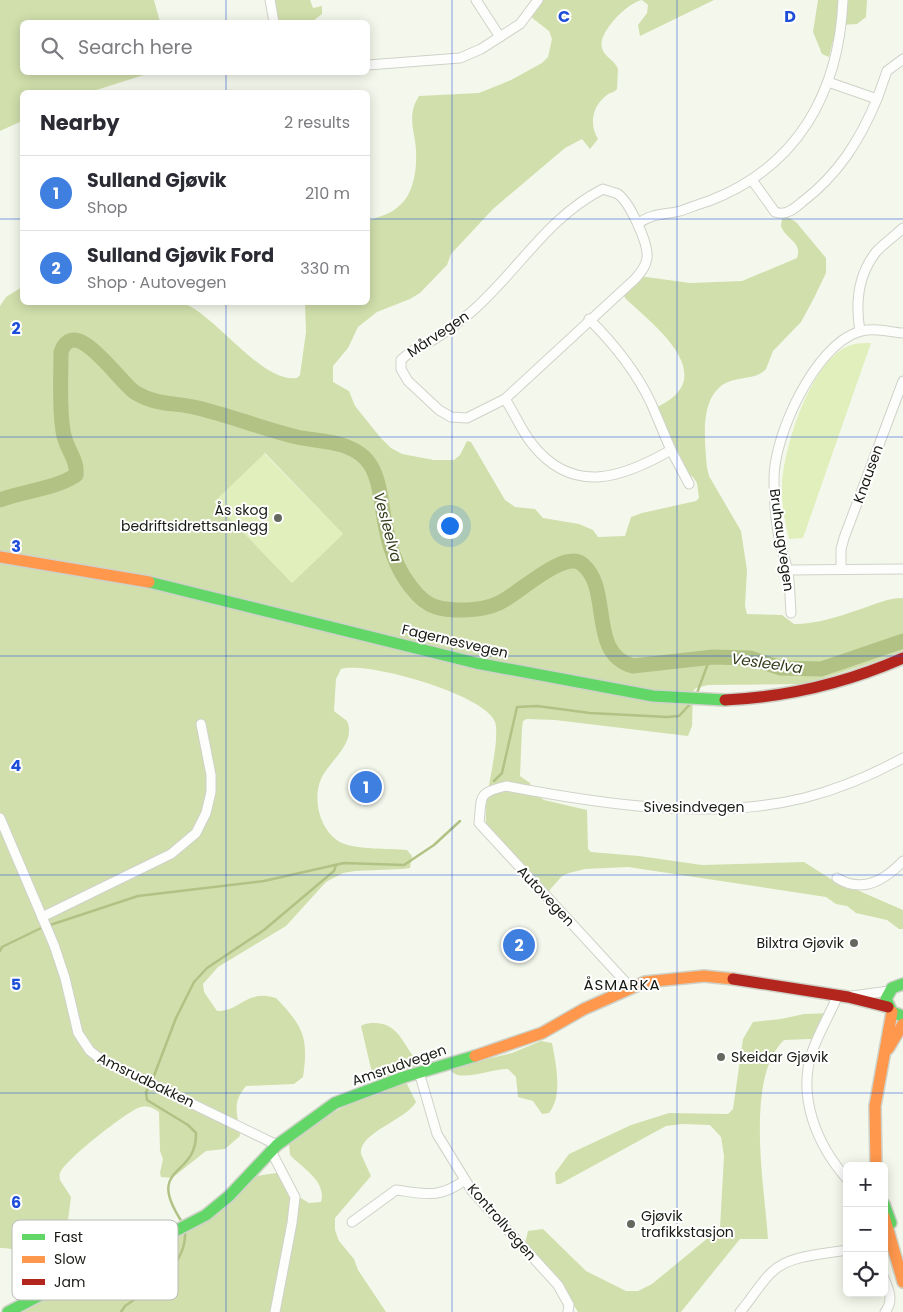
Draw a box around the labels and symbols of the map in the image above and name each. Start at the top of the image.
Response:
text: C [558,5,570,28]
text: D [784,5,796,28]
street label: Mårvegen [403,306,473,362]
text: 2 [11,317,21,340]
street label: Knausen [848,442,888,506]
street label: Bruhaugvegen [765,487,799,593]
water label: Vesleelva [369,490,407,564]
place label: Ås skog bedriftsidrettsanlegg [121,500,268,536]
marker: Ås skog bedriftsidrettsanlegg [272,512,284,524]
your location [437,513,463,539]
text: 3 [11,535,21,558]
street label: Fagernesvegen [400,619,510,663]
water label: Vesleelva [730,648,804,678]
text: 4 [11,754,22,777]
pin: 1 [350,768,382,806]
street label: Sivesindvegen [643,797,745,817]
street label: Autovegen [513,861,579,931]
pin: 2 [503,926,535,964]
place label: Bilxtra Gjøvik [756,933,845,953]
marker: Bilxtra Gjøvik [848,937,860,949]
text: 5 [11,973,21,996]
district label: ÅSMARKA [583,974,661,995]
street label: Amsrudvegen [349,1040,449,1090]
place label: Skeidar Gjøvik [731,1047,829,1067]
street label: Amsrudbakken [94,1048,198,1112]
marker: Skeidar Gjøvik [715,1051,727,1063]
street label: Kontrollvegen [463,1179,541,1265]
text: 6 [11,1191,21,1214]
place label: Gjøvik trafikkstasjon [641,1206,734,1242]
marker: Gjøvik trafikkstasjon [625,1218,637,1230]
legend [12,1220,178,1300]
text: Fast [54,1227,83,1247]
text: Slow [54,1249,87,1269]
text: Jam [54,1272,85,1292]

